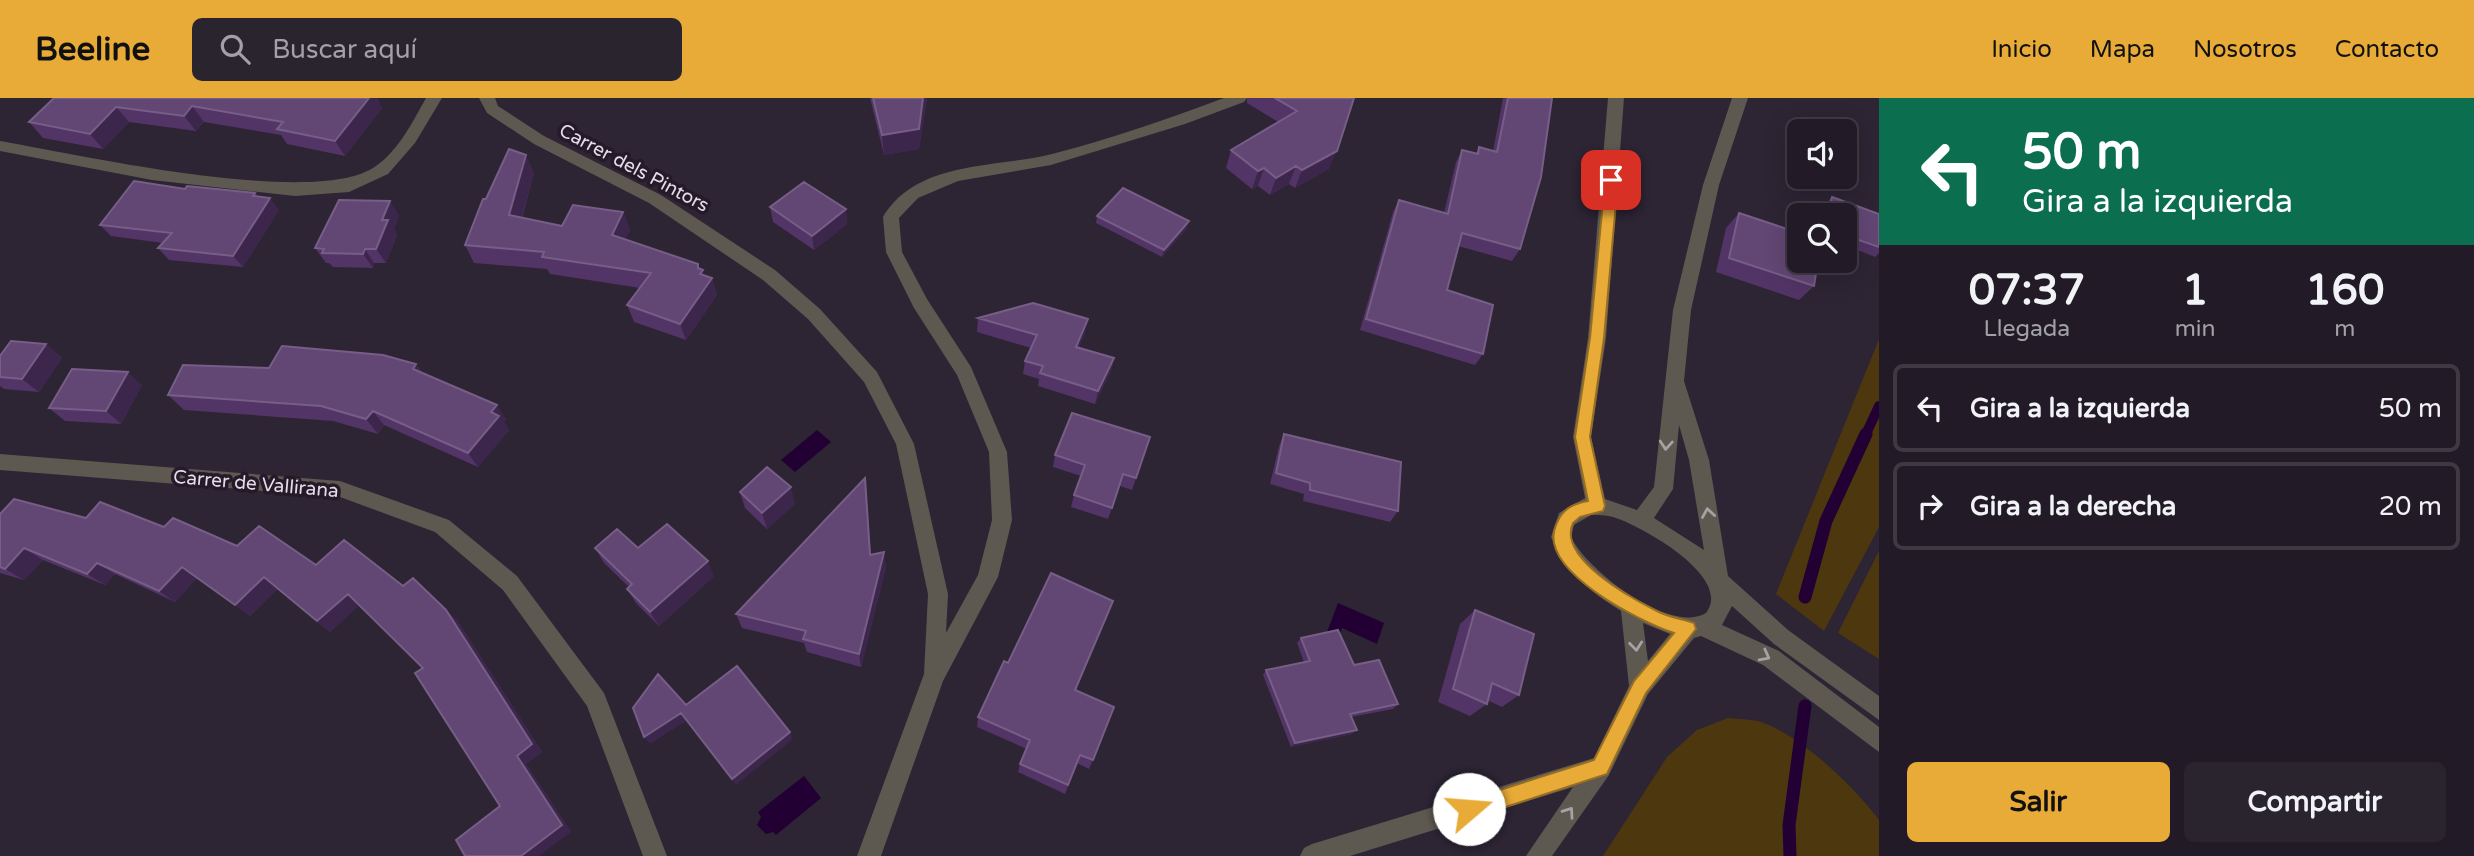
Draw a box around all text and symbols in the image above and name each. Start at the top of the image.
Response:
search box [192,18,682,81]
text: Beeline [35,30,150,69]
icon: search [216,30,254,68]
text: Buscar aquí [272,34,417,65]
text: Inicio [1991,35,2052,64]
text: Mapa [2090,35,2155,64]
text: Nosotros [2193,35,2297,64]
text: Contacto [2335,35,2439,64]
street label: Carrer dels Pintors [555,119,713,217]
map controls [1787,119,1857,273]
button: sound [1787,119,1857,189]
text: 50 m [2022,123,2141,182]
icon: left [1907,126,1998,217]
pin [1581,150,1641,210]
icon: arrive [1592,161,1630,199]
text: Gira a la izquierda [2022,183,2293,221]
button: search [1787,203,1857,273]
text: 07:37 [1969,265,2085,316]
text: 1 [2182,265,2208,316]
text: 160 [2305,265,2384,316]
text: Llegada [1983,315,2070,343]
text: min [2175,315,2216,343]
text: m [2334,315,2355,343]
icon: left [1911,389,1949,427]
text: Gira a la izquierda [1970,393,2190,424]
text: 50 m [2379,393,2442,424]
one-way arrow [1659,439,1674,450]
street label: Carrer de Vallirana [172,466,340,502]
icon: right [1911,487,1949,525]
text: Gira a la derecha [1970,491,2176,522]
text: 20 m [2379,491,2442,522]
one-way arrow [1701,507,1716,519]
one-way arrow [1628,640,1643,652]
one-way arrow [1758,648,1770,662]
button: Salir [1907,762,2170,842]
button: Compartir [2184,762,2446,842]
position arrow [1432,772,1506,846]
one-way arrow [1561,807,1573,820]

